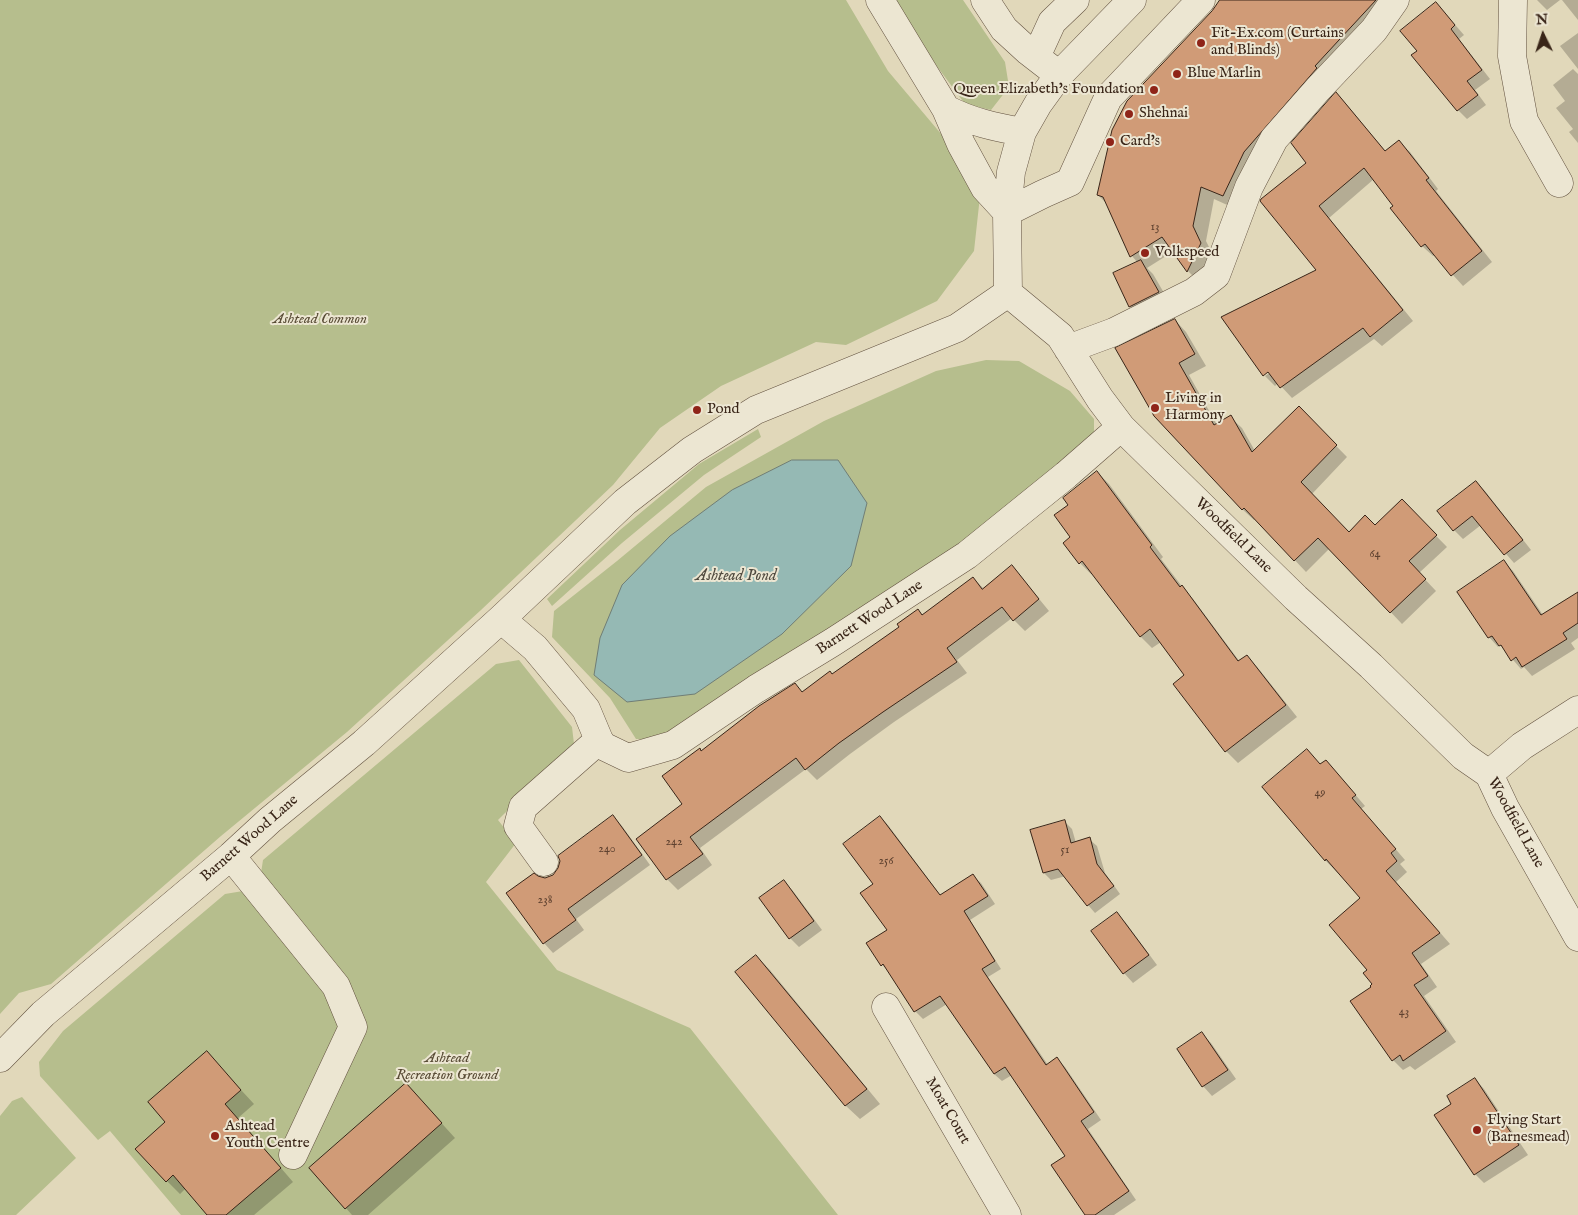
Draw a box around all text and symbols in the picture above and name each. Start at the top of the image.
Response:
north arrow [1518,10,1568,60]
text: N [1535,11,1549,29]
place label: Fit-Ex.com (Curtains and Blinds) [1211,25,1344,60]
marker: Fit-Ex.com (Curtains and Blinds) [1195,37,1207,49]
place label: Blue Marlin [1187,65,1261,83]
marker: Blue Marlin [1171,68,1183,80]
place label: Queen Elizabeth's Foundation [954,81,1144,99]
marker: Queen Elizabeth's Foundation [1148,84,1160,96]
place label: Shehnai [1139,105,1188,123]
marker: Shehnai [1123,108,1135,120]
place label: Card's [1120,133,1160,151]
marker: Card's [1104,136,1116,148]
house number: 13 [1151,221,1159,235]
place label: Volkspeed [1155,244,1219,262]
marker: Volkspeed [1139,247,1151,259]
park label: Ashtead Common [273,311,367,329]
place label: Living in Harmony [1165,390,1225,425]
place label: Pond [707,401,739,419]
marker: Living in Harmony [1149,402,1161,414]
marker: Pond [691,404,703,416]
street label: Woodfield Lane [1191,495,1275,577]
house number: 64 [1370,548,1380,562]
water label: Ashtead Pond [696,567,776,587]
street label: Barnett Wood Lane [813,577,927,659]
street label: Woodfield Lane [1483,775,1547,871]
house number: 49 [1314,787,1326,801]
street label: Barnett Wood Lane [198,792,302,886]
house number: 242 [665,836,683,850]
house number: 240 [598,843,616,857]
house number: 51 [1061,844,1069,858]
house number: 256 [879,855,893,869]
house number: 238 [538,894,552,908]
house number: 43 [1399,1006,1409,1020]
park label: Ashtead Recreation Ground [396,1050,498,1085]
street label: Moat Court [921,1074,973,1148]
place label: Flying Start (Barnesmead) [1487,1112,1570,1147]
place label: Ashtead Youth Centre [225,1118,310,1153]
marker: Flying Start (Barnesmead) [1471,1124,1483,1136]
marker: Ashtead Youth Centre [209,1130,221,1142]

